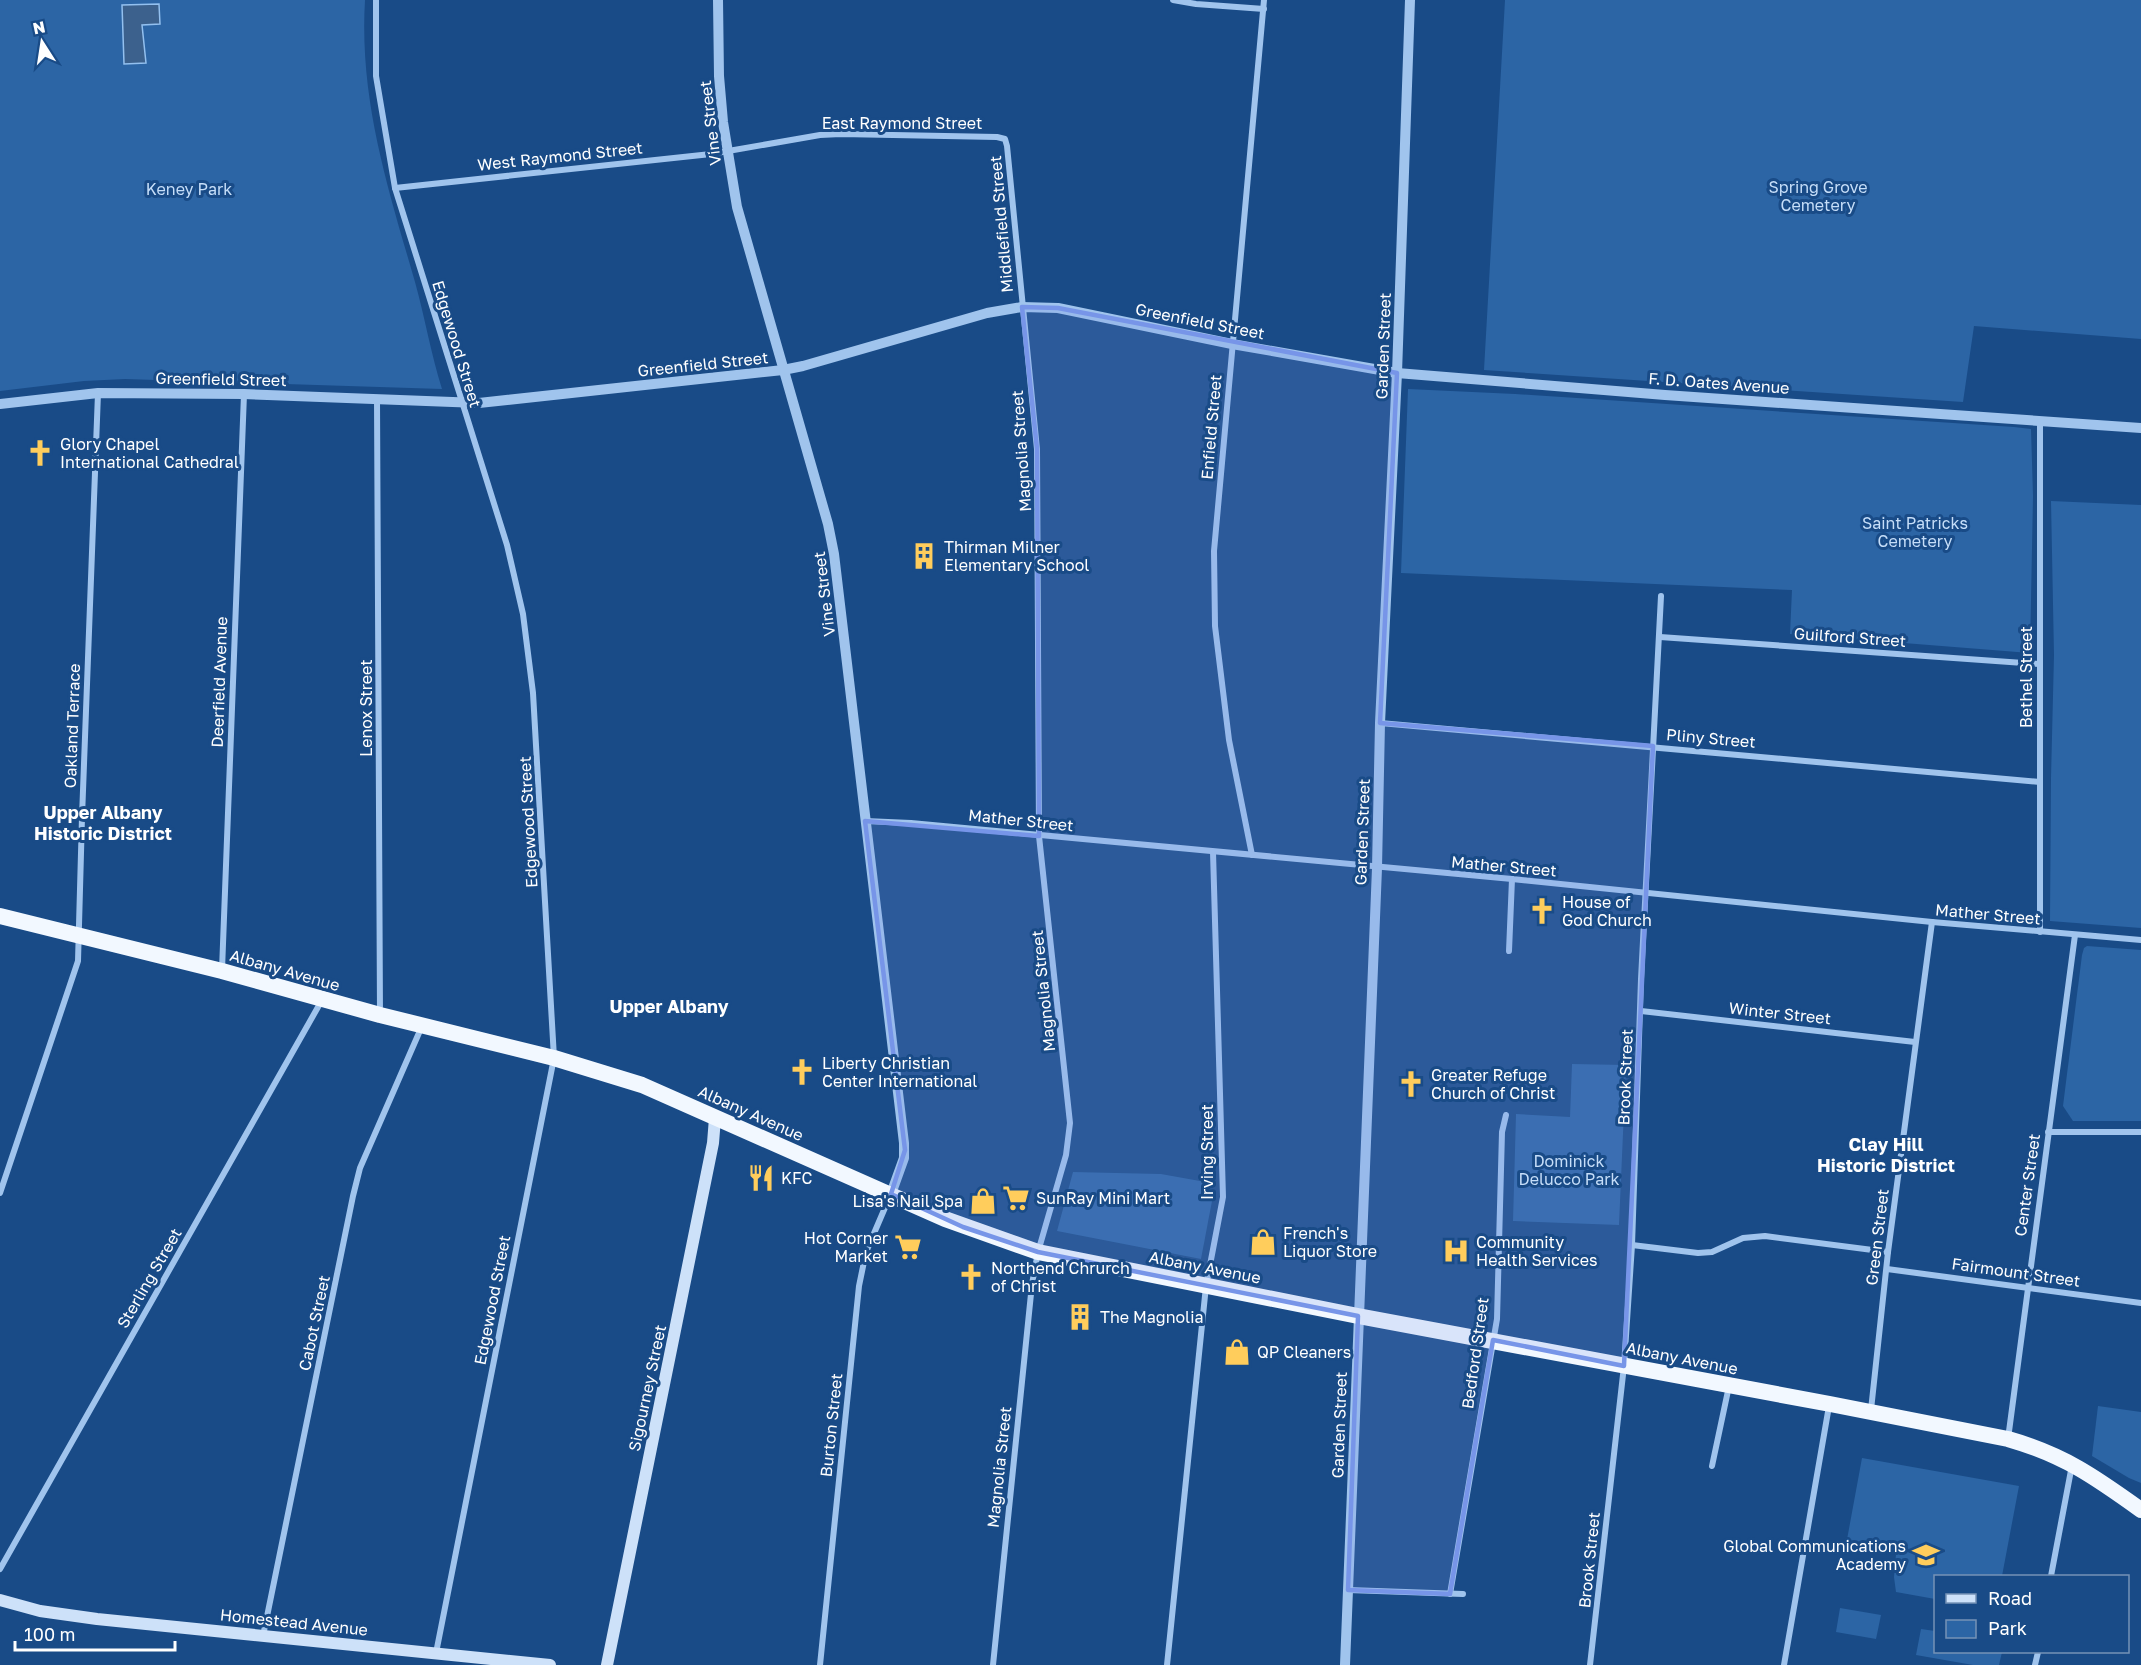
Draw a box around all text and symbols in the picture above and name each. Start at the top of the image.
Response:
north arrow [12,12,72,72]
text: N [31,16,47,38]
street label: Vine Street [695,79,725,167]
street label: East Raymond Street [822,113,982,133]
street label: West Raymond Street [476,137,644,175]
street label: Middlefield Street [985,155,1017,293]
park label: Spring Grove Cemetery [1769,177,1867,215]
park label: Keney Park [146,179,232,199]
street label: Edgewood Street [428,278,486,410]
street label: Garden Street [1371,292,1395,400]
street label: Greenfield Street [1134,299,1266,343]
street label: Greenfield Street [637,347,769,381]
street label: Greenfield Street [155,368,287,390]
street label: F. D. Oates Avenue [1648,368,1790,398]
street label: Enfield Street [1196,374,1226,480]
street label: Magnolia Street [1007,390,1035,512]
place label: Glory Chapel International Cathedral [60,434,239,472]
church icon: Glory Chapel International Cathedral [25,438,55,468]
park label: Saint Patricks Cemetery [1862,513,1968,551]
place label: Thirman Milner Elementary School [944,537,1089,575]
building icon: Thirman Milner Elementary School [909,541,939,571]
street label: Vine Street [809,550,839,638]
street label: Deerfield Avenue [207,616,231,748]
street label: Guilford Street [1793,623,1907,651]
street label: Bethel Street [2016,626,2036,728]
street label: Lenox Street [356,659,376,757]
street label: Oakland Terrace [60,663,84,789]
street label: Pliny Street [1665,724,1757,752]
street label: Edgewood Street [515,756,541,888]
street label: Garden Street [1350,778,1374,886]
district label: Upper Albany Historic District [34,801,172,844]
street label: Mather Street [967,805,1075,835]
street label: Mather Street [1450,851,1558,881]
place label: House of God Church [1562,892,1652,930]
church icon: House of God Church [1527,896,1557,926]
street label: Mather Street [1934,899,2042,929]
street label: Magnolia Street [1027,929,1059,1053]
street label: Albany Avenue [228,945,342,995]
district label: Upper Albany [610,995,729,1017]
street label: Winter Street [1728,998,1832,1028]
street label: Brook Street [1613,1028,1637,1126]
place label: Liberty Christian Center International [822,1053,977,1091]
church icon: Liberty Christian Center International [787,1057,817,1087]
place label: Greater Refuge Church of Christ [1431,1065,1555,1103]
church icon: Greater Refuge Church of Christ [1396,1069,1426,1099]
street label: Albany Avenue [695,1081,807,1145]
street label: Irving Street [1197,1104,1217,1200]
district label: Clay Hill Historic District [1817,1133,1955,1176]
street label: Center Street [2010,1133,2044,1237]
park label: Dominick Delucco Park [1519,1151,1619,1189]
restaurant icon: KFC [746,1163,776,1193]
place label: KFC [781,1168,812,1188]
supermarket icon: SunRay Mini Mart [1001,1183,1031,1213]
shop icon: Lisa's Nail Spa [968,1186,998,1216]
place label: SunRay Mini Mart [1036,1188,1170,1208]
street label: Green Street [1861,1188,1893,1286]
place label: Lisa's Nail Spa [853,1191,963,1211]
place label: French's Liquor Store [1283,1223,1377,1261]
street label: Sterling Street [112,1224,186,1332]
shop icon: French's Liquor Store [1248,1227,1278,1257]
place label: Hot Corner Market [804,1228,888,1266]
supermarket icon: Hot Corner Market [893,1232,923,1262]
place label: Community Health Services [1476,1232,1598,1270]
street label: Edgewood Street [470,1233,514,1367]
hospital icon: Community Health Services [1441,1236,1471,1266]
street label: Albany Avenue [1147,1246,1263,1288]
street label: Fairmount Street [1950,1253,2082,1291]
place label: Northend Chrurch of Christ [991,1258,1130,1296]
church icon: Northend Chrurch of Christ [956,1262,986,1292]
street label: Cabot Street [294,1273,334,1373]
street label: Bedford Street [1457,1296,1493,1410]
building icon: The Magnolia [1065,1302,1095,1332]
place label: The Magnolia [1100,1307,1204,1327]
street label: Sigourney Street [624,1323,670,1453]
shop icon: QP Cleaners [1222,1337,1252,1367]
street label: Albany Avenue [1624,1337,1740,1379]
place label: QP Cleaners [1257,1342,1351,1362]
street label: Garden Street [1327,1371,1351,1479]
street label: Burton Street [816,1372,846,1478]
street label: Magnolia Street [983,1405,1015,1529]
street label: Brook Street [1574,1511,1604,1609]
place label: Global Communications Academy [1723,1536,1906,1574]
school or university icon: Global Communications Academy [1911,1540,1941,1570]
legend [1934,1575,2129,1653]
text: Road [1988,1587,2032,1609]
street label: Homestead Avenue [219,1604,369,1640]
scale bar [15,1614,176,1652]
text: Park [1988,1617,2027,1639]
text: 100 m [24,1623,75,1645]

